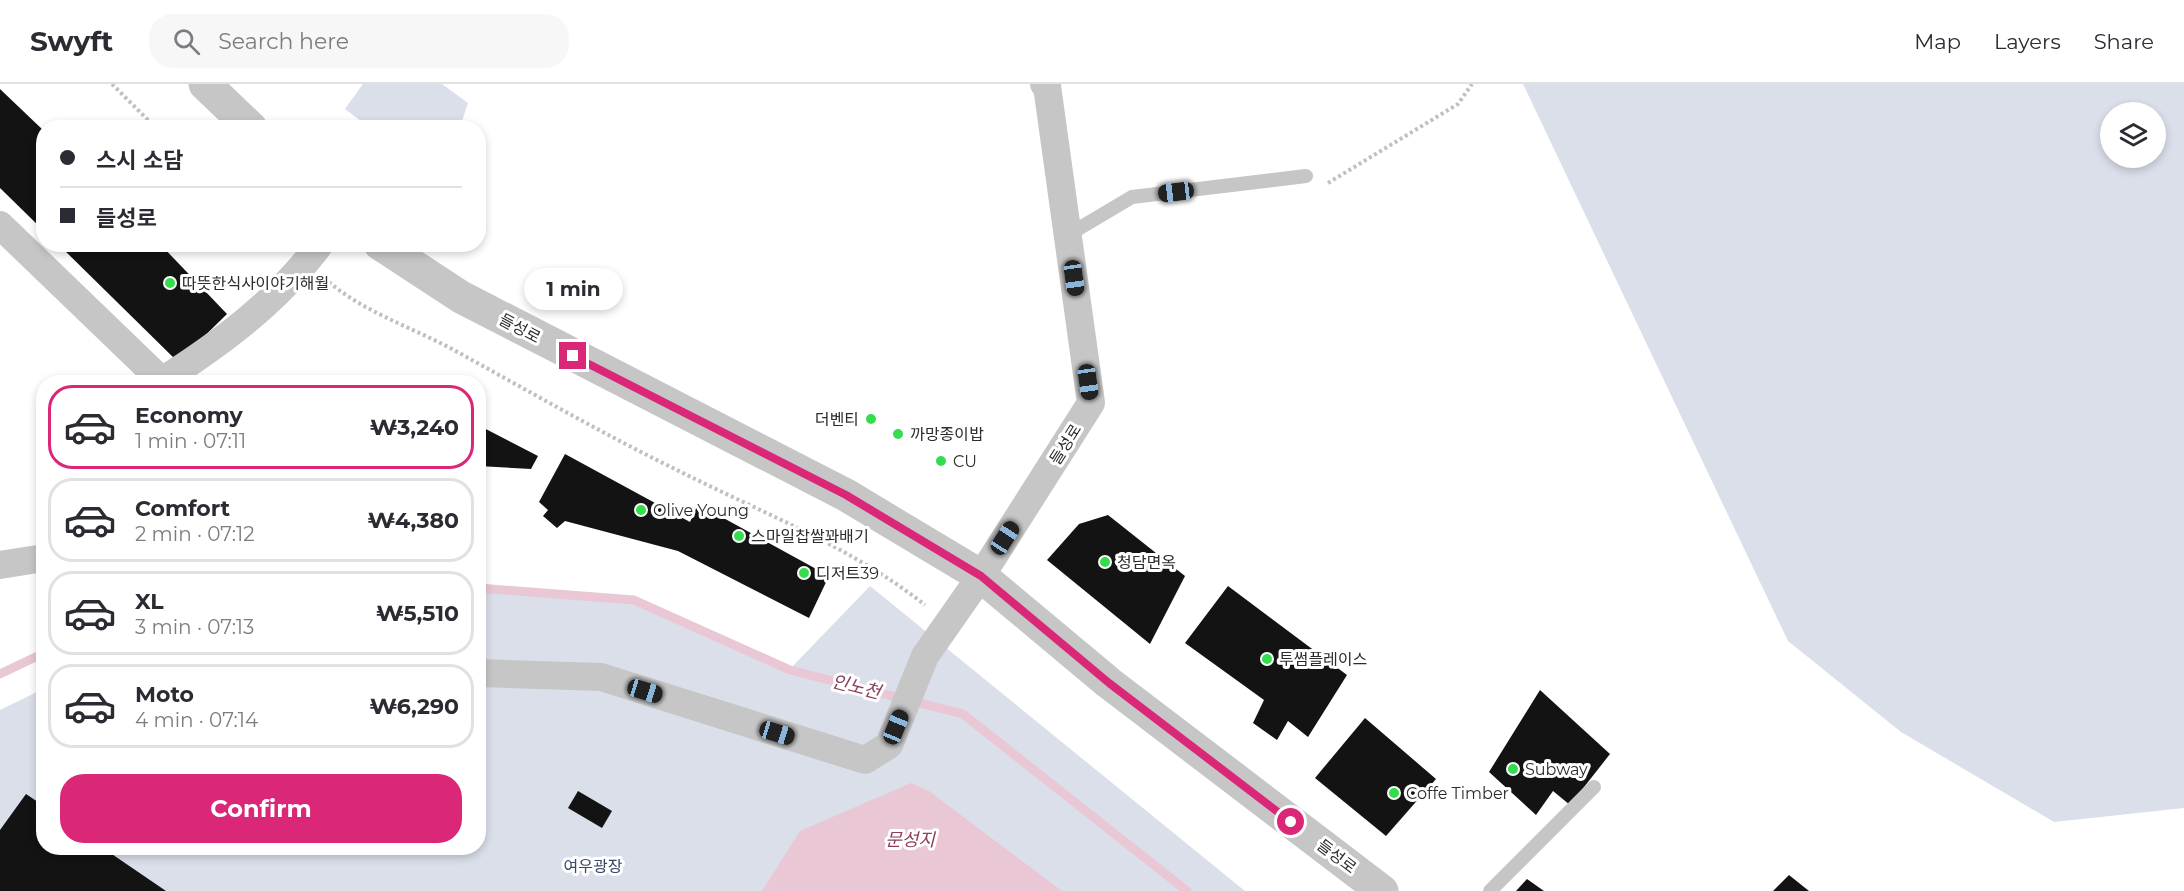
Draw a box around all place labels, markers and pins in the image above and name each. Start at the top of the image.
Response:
place label: 따뜻한식사이야기해월 [182,274,329,293]
marker: 따뜻한식사이야기해월 [163,276,177,290]
place label: 더벤티 [815,410,859,429]
marker: 더벤티 [864,412,878,426]
place label: 까망종이밥 [910,425,984,444]
marker: 까망종이밥 [891,427,905,441]
place label: CU [953,452,977,471]
marker: CU [934,454,948,468]
place label: Olive Young [653,501,749,520]
marker: Olive Young [634,503,648,517]
place label: 스마일찹쌀꽈배기 [751,527,869,546]
marker: 스마일찹쌀꽈배기 [732,529,746,543]
place label: 청담면옥 [1117,553,1176,572]
marker: 청담면옥 [1098,555,1112,569]
place label: 디저트39 [816,564,879,583]
marker: 디저트39 [797,566,811,580]
place label: 투썸플레이스 [1279,650,1367,669]
marker: 투썸플레이스 [1260,652,1274,666]
place label: Subway [1525,760,1588,779]
marker: Subway [1506,762,1520,776]
place label: Coffe Timber [1406,784,1509,803]
marker: Coffe Timber [1387,786,1401,800]

